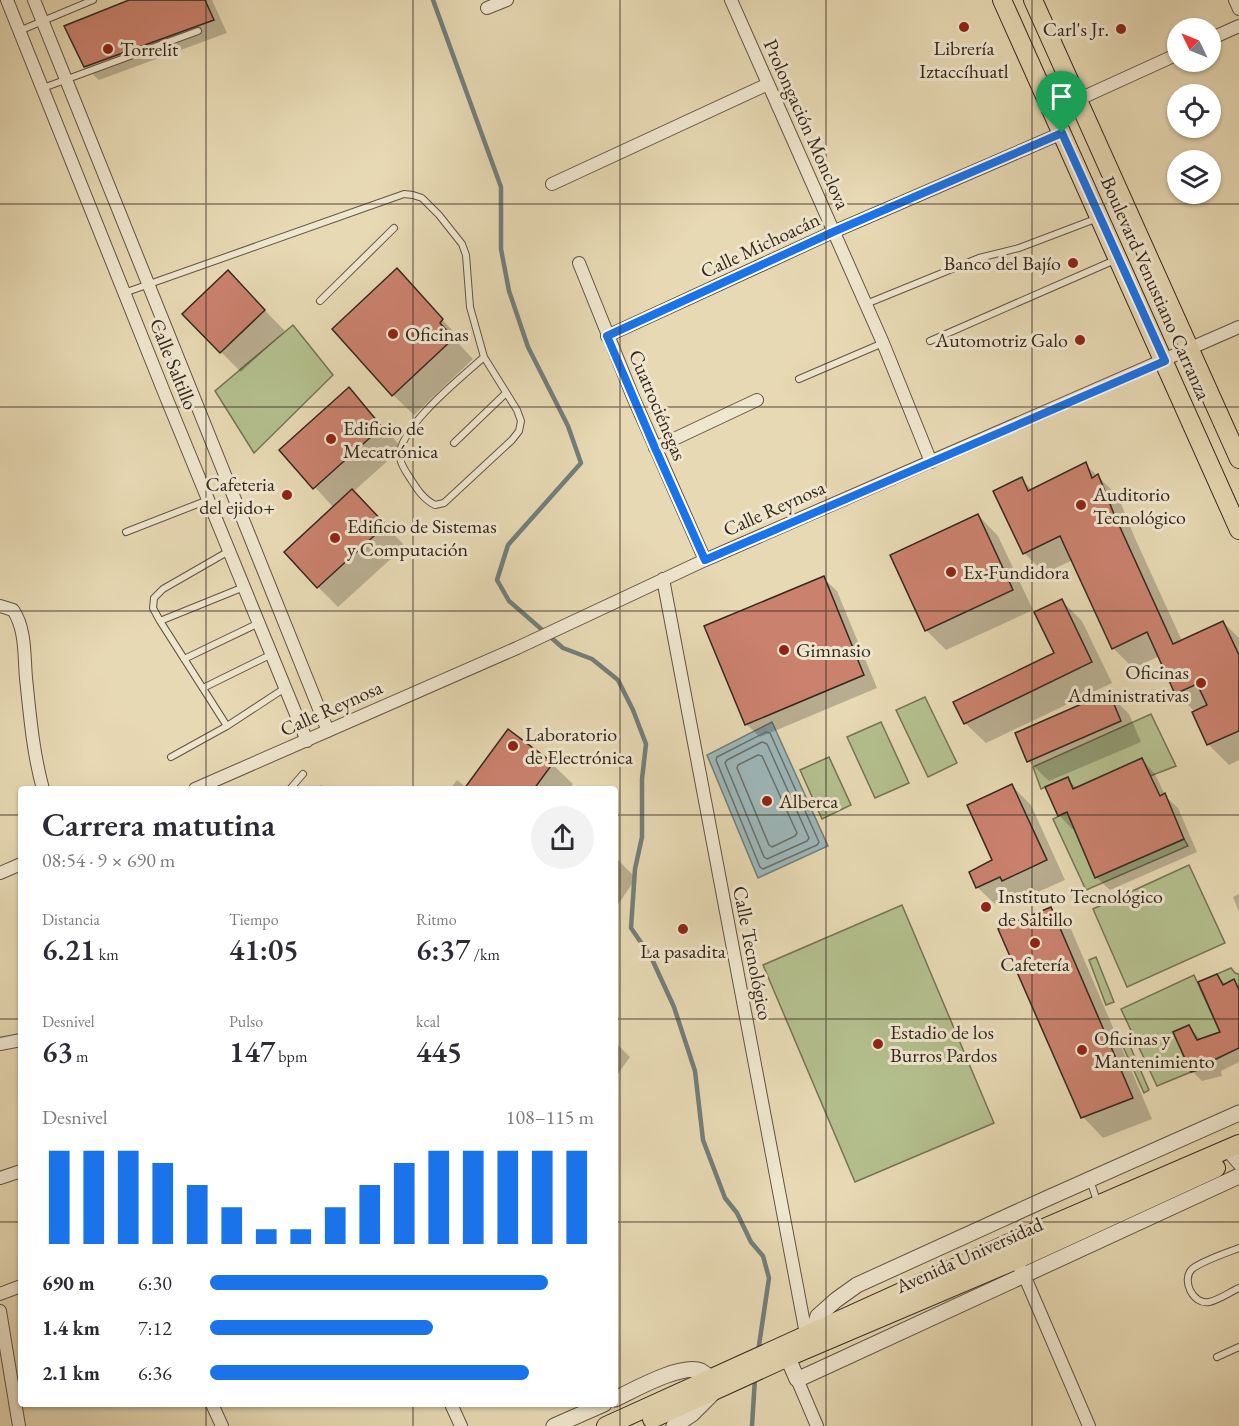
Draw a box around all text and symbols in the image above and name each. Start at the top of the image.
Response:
place label: Carl's Jr. [1043,16,1109,42]
north arrow [1167,18,1221,72]
map controls [1167,18,1221,204]
marker: Librería Iztaccíhuatl [957,20,971,34]
marker: Carl's Jr. [1114,22,1128,36]
street label: Prolongación Monclova [758,35,856,213]
place label: Librería Iztaccíhuatl [919,35,1009,84]
place label: Torrelit [120,36,179,62]
marker: Torrelit [101,42,115,56]
pin [1036,71,1087,133]
icon: arrive [1045,80,1078,113]
button: locate [1167,84,1221,138]
button: layers [1167,150,1221,204]
street label: Boulevard Venustiano Carranza [1095,172,1217,404]
street label: Calle Michoacán [696,206,824,284]
place label: Banco del Bajío [944,250,1061,276]
marker: Banco del Bajío [1066,256,1080,270]
street label: Calle Saltillo [144,314,204,414]
place label: Oficinas [405,321,469,347]
marker: Oficinas [386,327,400,341]
place label: Automotriz Galo [934,327,1068,353]
marker: Automotriz Galo [1073,333,1087,347]
street label: Cuatrociénegas [623,346,693,464]
place label: Edificio de Mecatrónica [343,415,438,464]
marker: Edificio de Mecatrónica [324,432,338,446]
place label: Cafeteria del ejido+ [199,471,275,520]
street label: Calle Reynosa [719,474,829,542]
place label: Auditorio Tecnológico [1092,481,1186,530]
marker: Cafeteria del ejido+ [280,488,294,502]
marker: Auditorio Tecnológico [1074,498,1088,512]
place label: Edificio de Sistemas y Computación [347,513,497,562]
marker: Edificio de Sistemas y Computación [328,531,342,545]
place label: Ex-Fundidora [963,559,1069,585]
marker: Ex-Fundidora [944,565,958,579]
place label: Gimnasio [796,637,871,663]
marker: Gimnasio [777,643,791,657]
place label: Oficinas Administrativas [1067,659,1189,708]
street label: Calle Reynosa [276,674,386,742]
marker: Oficinas Administrativas [1194,676,1208,690]
place label: Laboratorio de Electrónica [525,721,633,770]
marker: Laboratorio de Electrónica [506,739,520,753]
place label: Alberca [778,788,838,814]
marker: Alberca [760,794,774,808]
text: Carrera matutina [42,803,275,846]
button: share [531,806,594,869]
text: 08:54 · 9 × 690 m [42,847,175,873]
place label: Instituto Tecnológico de Saltillo [998,883,1163,932]
street label: Calle Tecnológico [727,884,779,1023]
marker: Instituto Tecnológico de Saltillo [979,900,993,914]
text: Distancia [42,909,100,930]
text: Tiempo [229,909,279,930]
text: Ritmo [416,909,457,930]
marker: La pasadita [676,922,690,936]
text: 6.21 [42,930,95,969]
text: 41:05 [229,930,299,969]
text: 6:37 [416,930,470,969]
marker: Cafetería [1028,936,1042,950]
place label: La pasadita [640,938,726,964]
text: km [95,944,119,965]
text: /km [470,944,500,965]
place label: Cafetería [1000,951,1070,977]
text: Desnivel [42,1011,95,1032]
text: Pulso [229,1011,263,1032]
text: kcal [416,1011,440,1032]
place label: Estadio de los Burros Pardos [890,1019,997,1068]
place label: Oficinas y Mantenimiento [1094,1025,1215,1074]
text: 63 [42,1032,73,1071]
text: 147 [229,1032,275,1071]
text: 445 [416,1032,462,1071]
marker: Estadio de los Burros Pardos [871,1037,885,1051]
marker: Oficinas y Mantenimiento [1075,1043,1089,1057]
text: m [73,1046,88,1067]
text: bpm [275,1046,307,1067]
text: Desnivel [42,1104,108,1130]
text: 108–115 m [506,1104,594,1130]
street label: Avenida Universidad [890,1211,1048,1300]
text: 690 m [42,1270,95,1296]
text: 6:30 [138,1270,172,1296]
text: 1.4 km [42,1315,100,1341]
text: 7:12 [138,1315,172,1341]
text: 2.1 km [42,1360,100,1386]
text: 6:36 [138,1360,172,1386]

